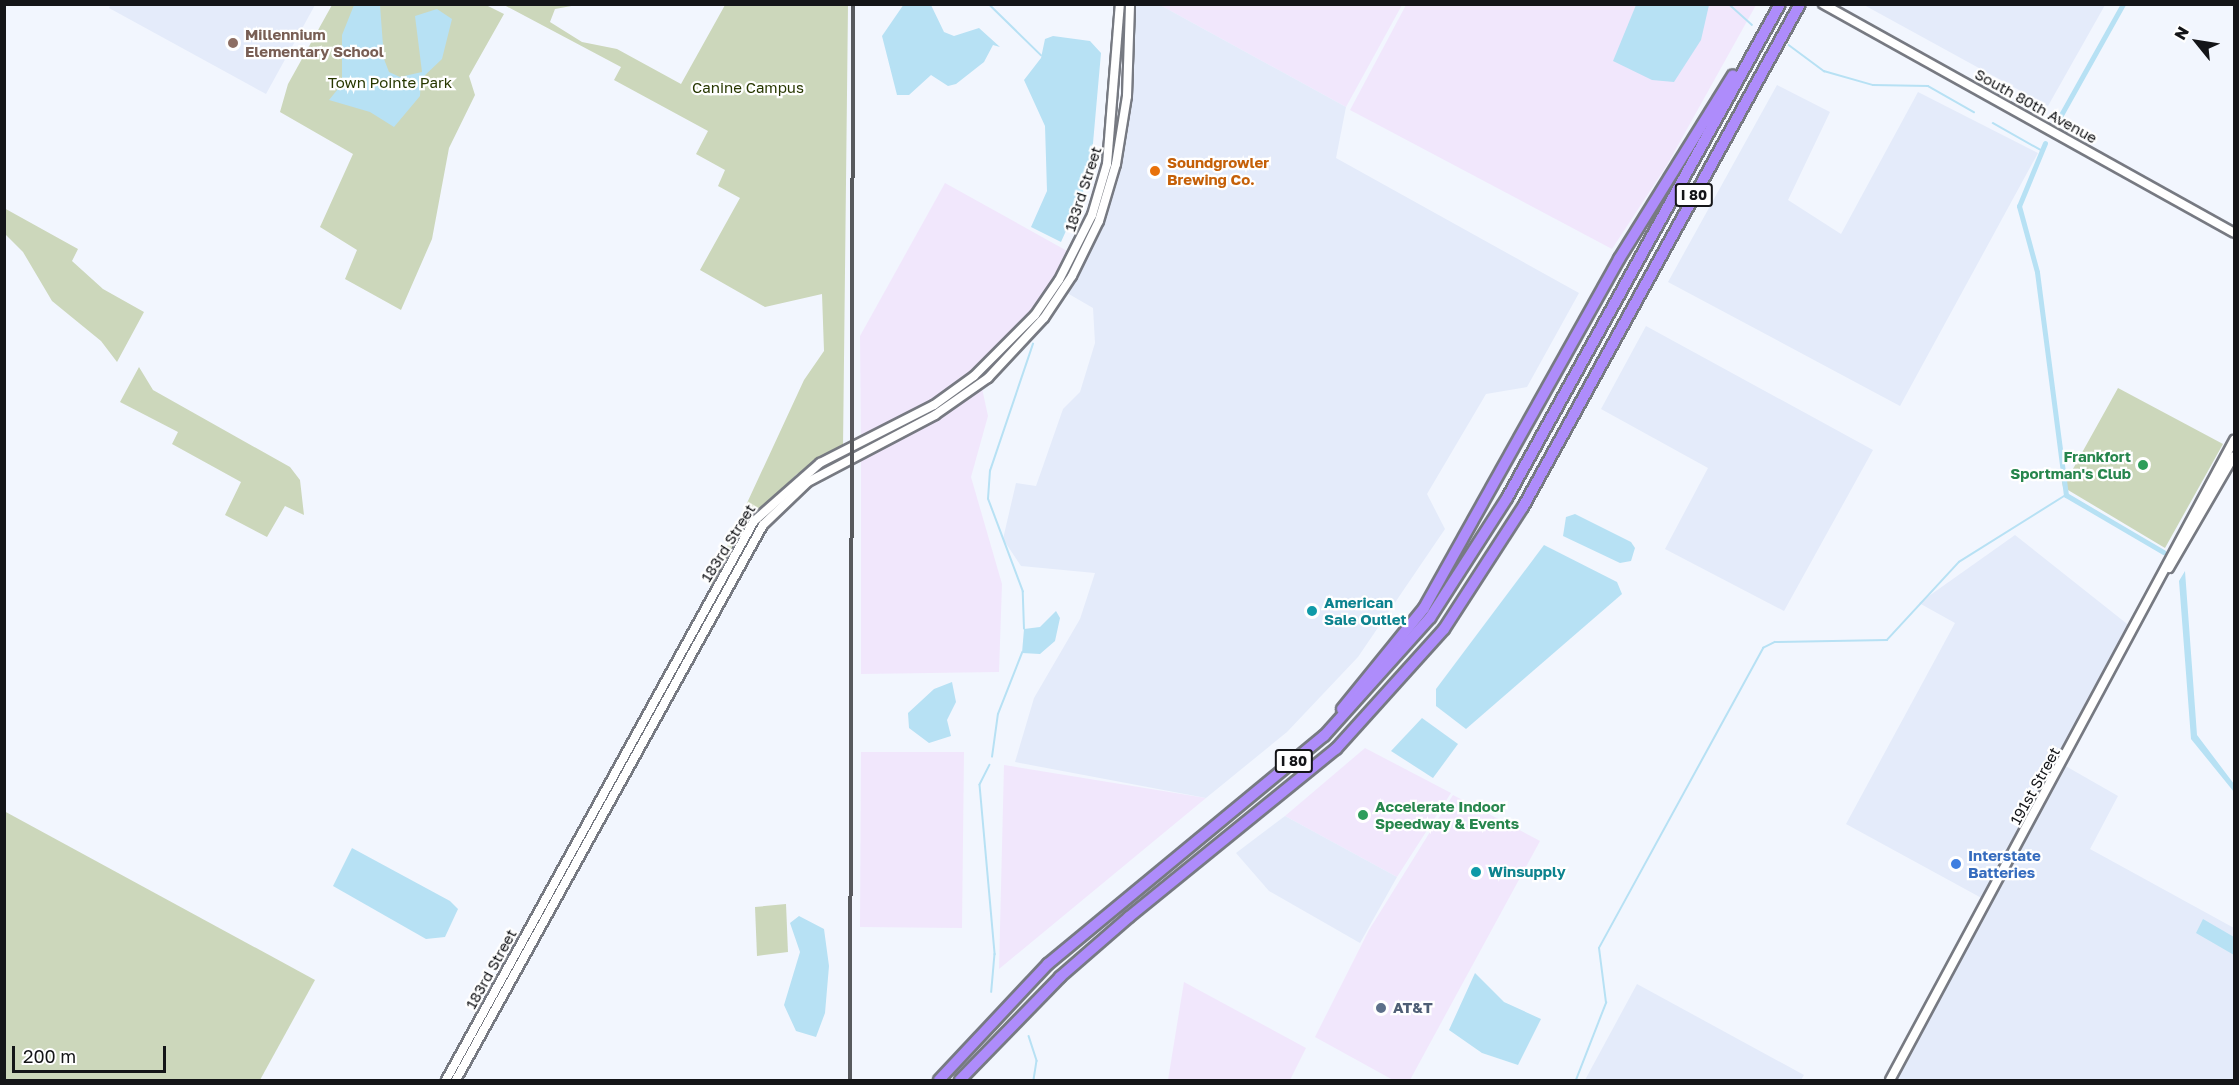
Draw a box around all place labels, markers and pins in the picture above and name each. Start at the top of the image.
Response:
place label: Millennium Elementary School [245,25,384,60]
marker: Millennium Elementary School [226,36,240,50]
place label: Soundgrowler Brewing Co. [1167,153,1269,188]
marker: Soundgrowler Brewing Co. [1148,164,1162,178]
place label: Frankfort Sportman's Club [2010,447,2131,482]
marker: Frankfort Sportman's Club [2136,458,2150,472]
place label: American Sale Outlet [1324,593,1406,628]
marker: American Sale Outlet [1305,604,1319,618]
place label: Accelerate Indoor Speedway & Events [1375,797,1519,832]
marker: Accelerate Indoor Speedway & Events [1356,808,1370,822]
place label: Interstate Batteries [1968,846,2041,881]
marker: Interstate Batteries [1949,857,1963,871]
place label: Winsupply [1488,863,1566,881]
marker: Winsupply [1469,865,1483,879]
place label: AT&T [1393,999,1433,1017]
marker: AT&T [1374,1001,1388,1015]

